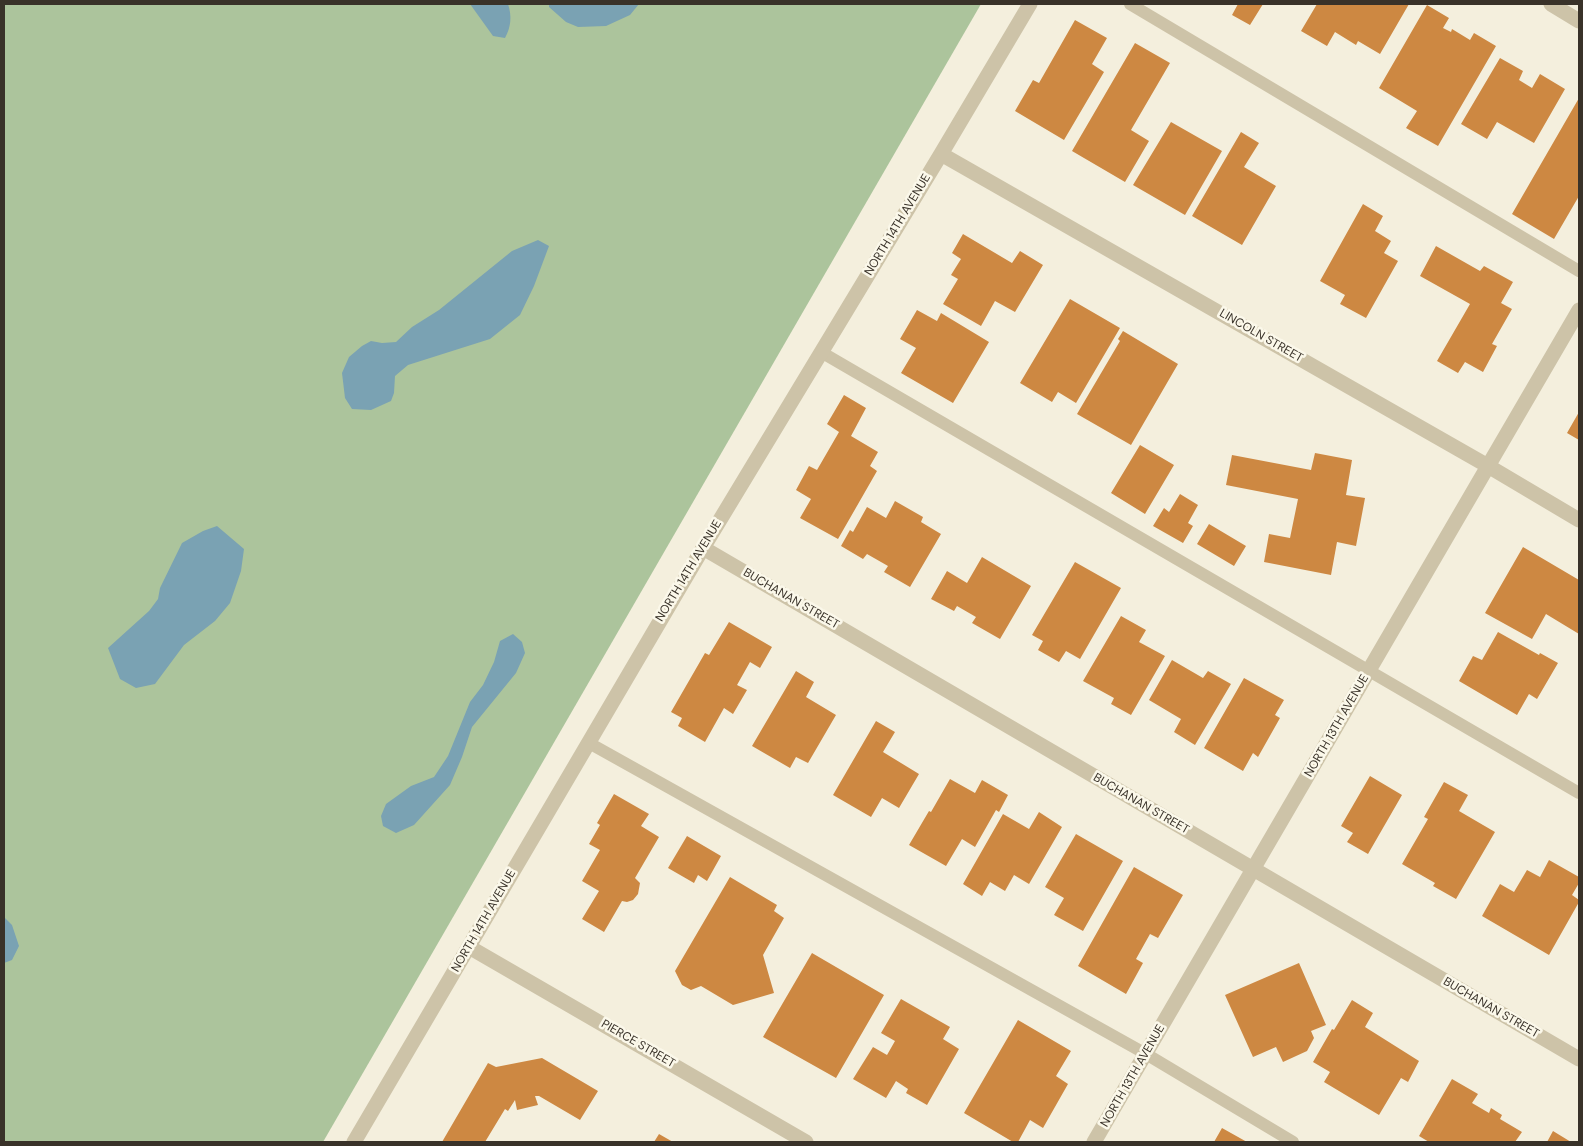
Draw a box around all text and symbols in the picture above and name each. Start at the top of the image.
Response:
street label: NORTH 14TH AVENUE [862,172,934,278]
street label: LINCOLN STREET [1217,306,1305,366]
street label: NORTH 14TH AVENUE [653,518,725,624]
street label: BUCHANAN STREET [740,566,842,632]
street label: NORTH 13TH AVENUE [1302,672,1372,780]
street label: BUCHANAN STREET [1090,771,1192,837]
street label: NORTH 14TH AVENUE [449,867,519,975]
street label: BUCHANAN STREET [1440,975,1542,1041]
street label: PIERCE STREET [598,1017,678,1071]
street label: NORTH 13TH AVENUE [1098,1022,1168,1130]

